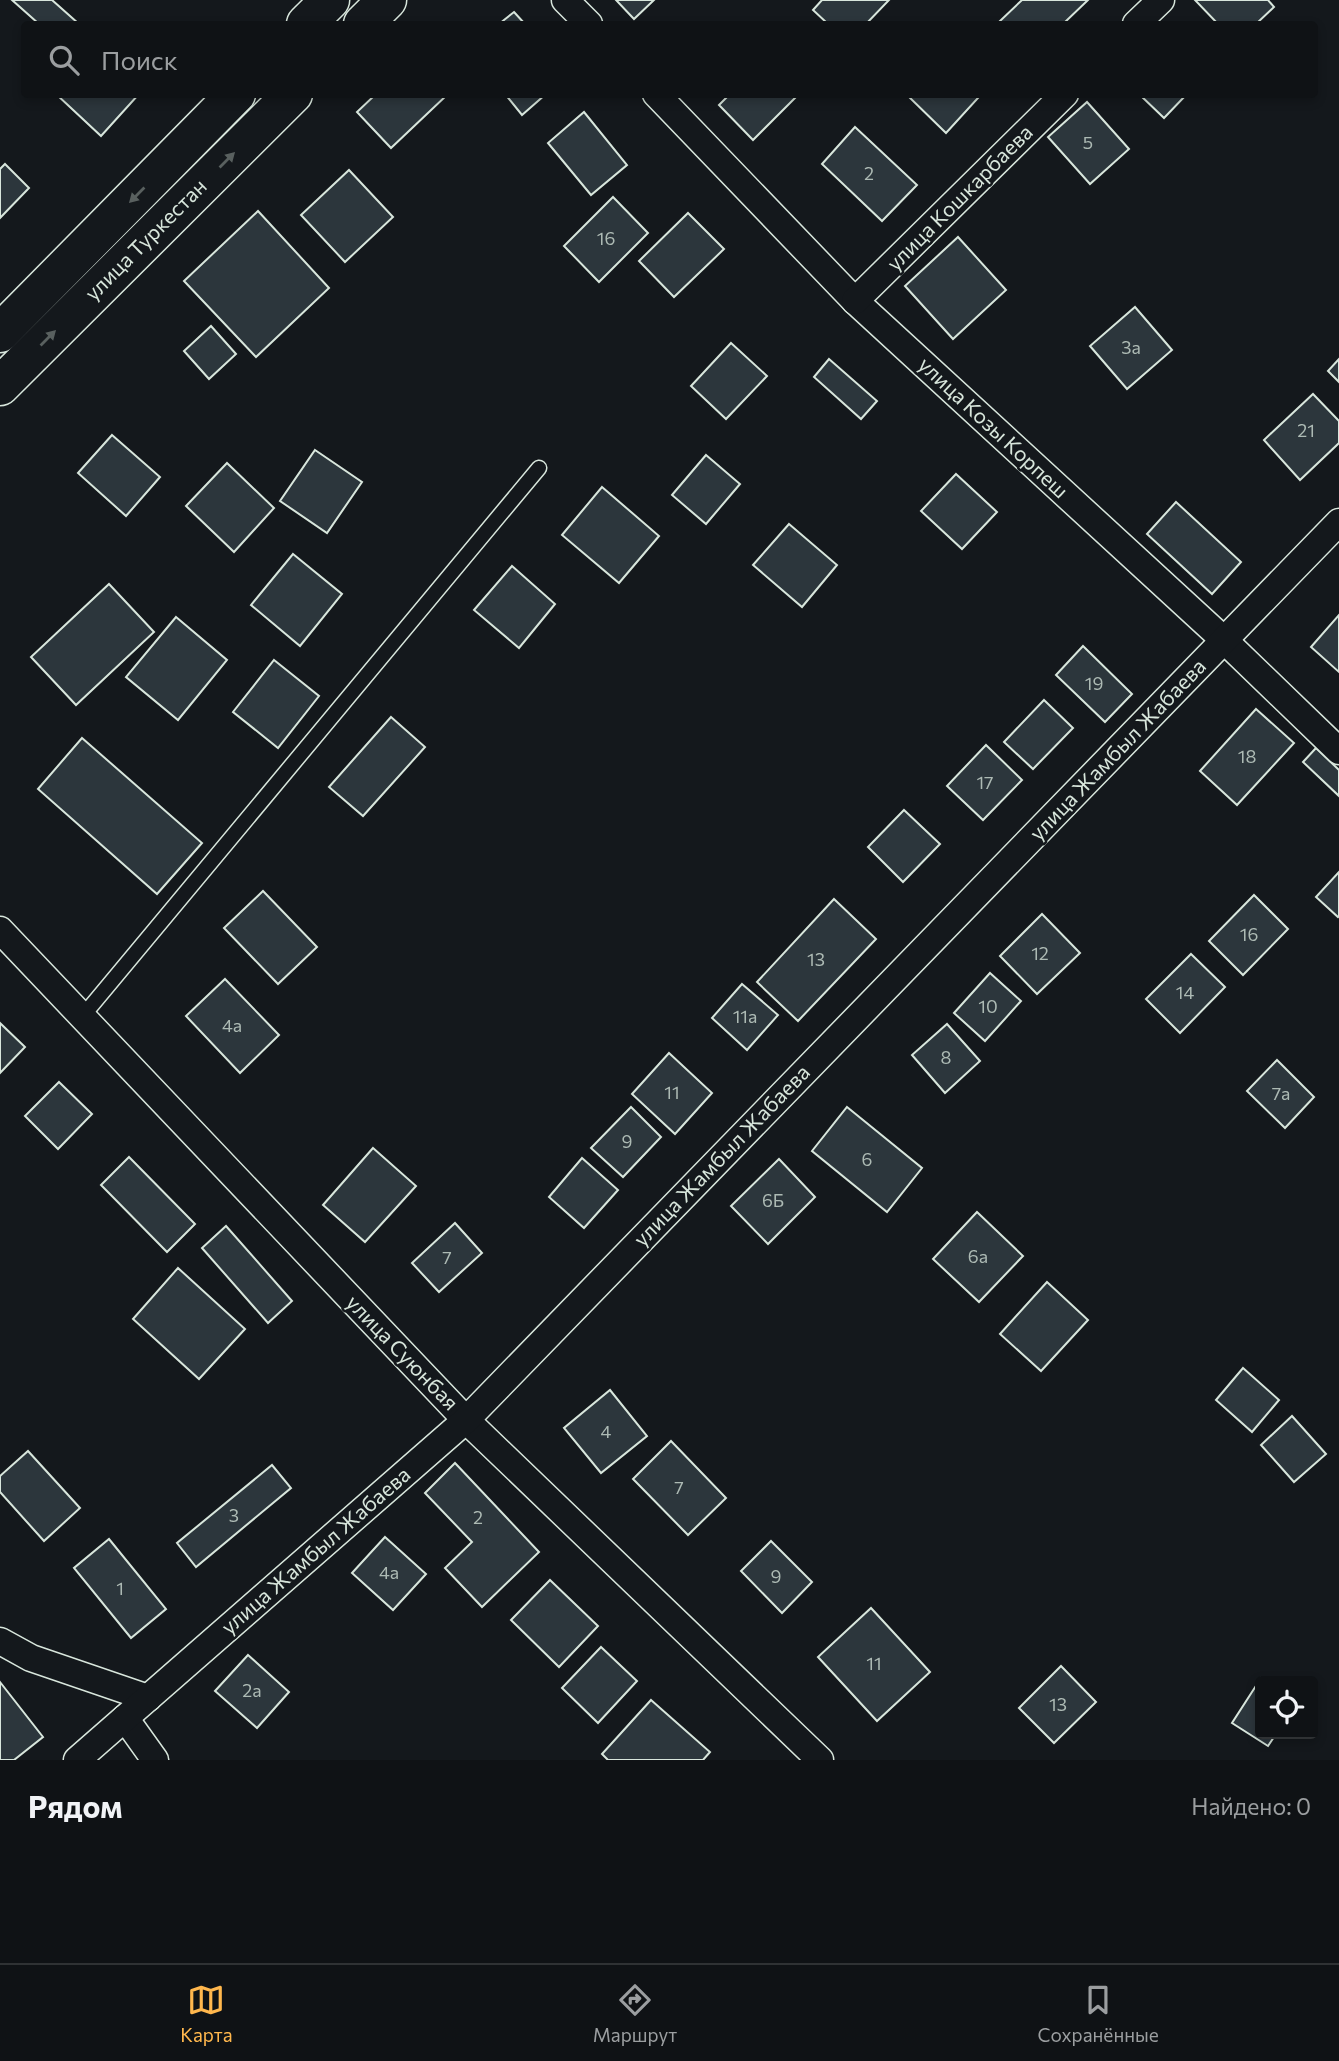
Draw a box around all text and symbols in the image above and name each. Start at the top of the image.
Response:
search box [21,21,1318,98]
icon: search [45,41,83,79]
text: Поиск [101,44,178,75]
street label: улица Кошкарбаева [881,119,1037,275]
house number: 5 [1083,131,1093,153]
one-way arrow [219,152,235,168]
house number: 2 [864,162,874,184]
street label: улица Туркестан [79,173,211,305]
one-way arrow [129,186,145,203]
house number: 16 [597,227,615,249]
one-way arrow [40,330,56,347]
house number: 3а [1121,336,1141,358]
street label: улица Козы Корпеш [914,351,1074,503]
house number: 21 [1297,419,1315,441]
street label: улица Жамбыл Жабаева [1024,653,1210,845]
house number: 19 [1085,672,1103,694]
house number: 18 [1238,745,1256,767]
house number: 17 [976,771,994,793]
house number: 16 [1240,923,1258,945]
house number: 12 [1031,942,1049,964]
house number: 13 [807,948,825,970]
house number: 14 [1176,981,1194,1003]
house number: 10 [978,995,998,1017]
house number: 11а [733,1005,757,1027]
house number: 4а [222,1014,242,1036]
house number: 8 [941,1046,952,1068]
street label: улица Жамбыл Жабаева [628,1059,814,1251]
house number: 11 [664,1081,680,1103]
house number: 7а [1272,1082,1290,1104]
house number: 9 [622,1130,632,1152]
house number: 6 [862,1148,872,1170]
house number: 6Б [762,1189,784,1211]
house number: 6а [968,1245,988,1267]
house number: 7 [442,1246,452,1268]
street label: улица Суюнбая [342,1289,464,1415]
house number: 4 [601,1420,612,1442]
street label: улица Жамбыл Жабаева [215,1461,415,1639]
house number: 7 [674,1476,684,1498]
house number: 3 [229,1504,239,1526]
house number: 2 [473,1506,483,1528]
house number: 4а [379,1561,399,1583]
house number: 9 [771,1565,781,1587]
house number: 1 [116,1577,124,1599]
house number: 11 [866,1652,882,1674]
map controls [1255,1676,1318,1739]
button: locate [1255,1676,1318,1739]
house number: 2а [242,1679,262,1701]
house number: 13 [1049,1693,1067,1715]
text: Рядом [28,1787,122,1824]
text: Найдено: 0 [1191,1792,1311,1820]
tab: Карта [180,1981,233,2046]
tab: Маршрут [593,1981,677,2046]
tab: Сохранённые [1038,1981,1159,2046]

